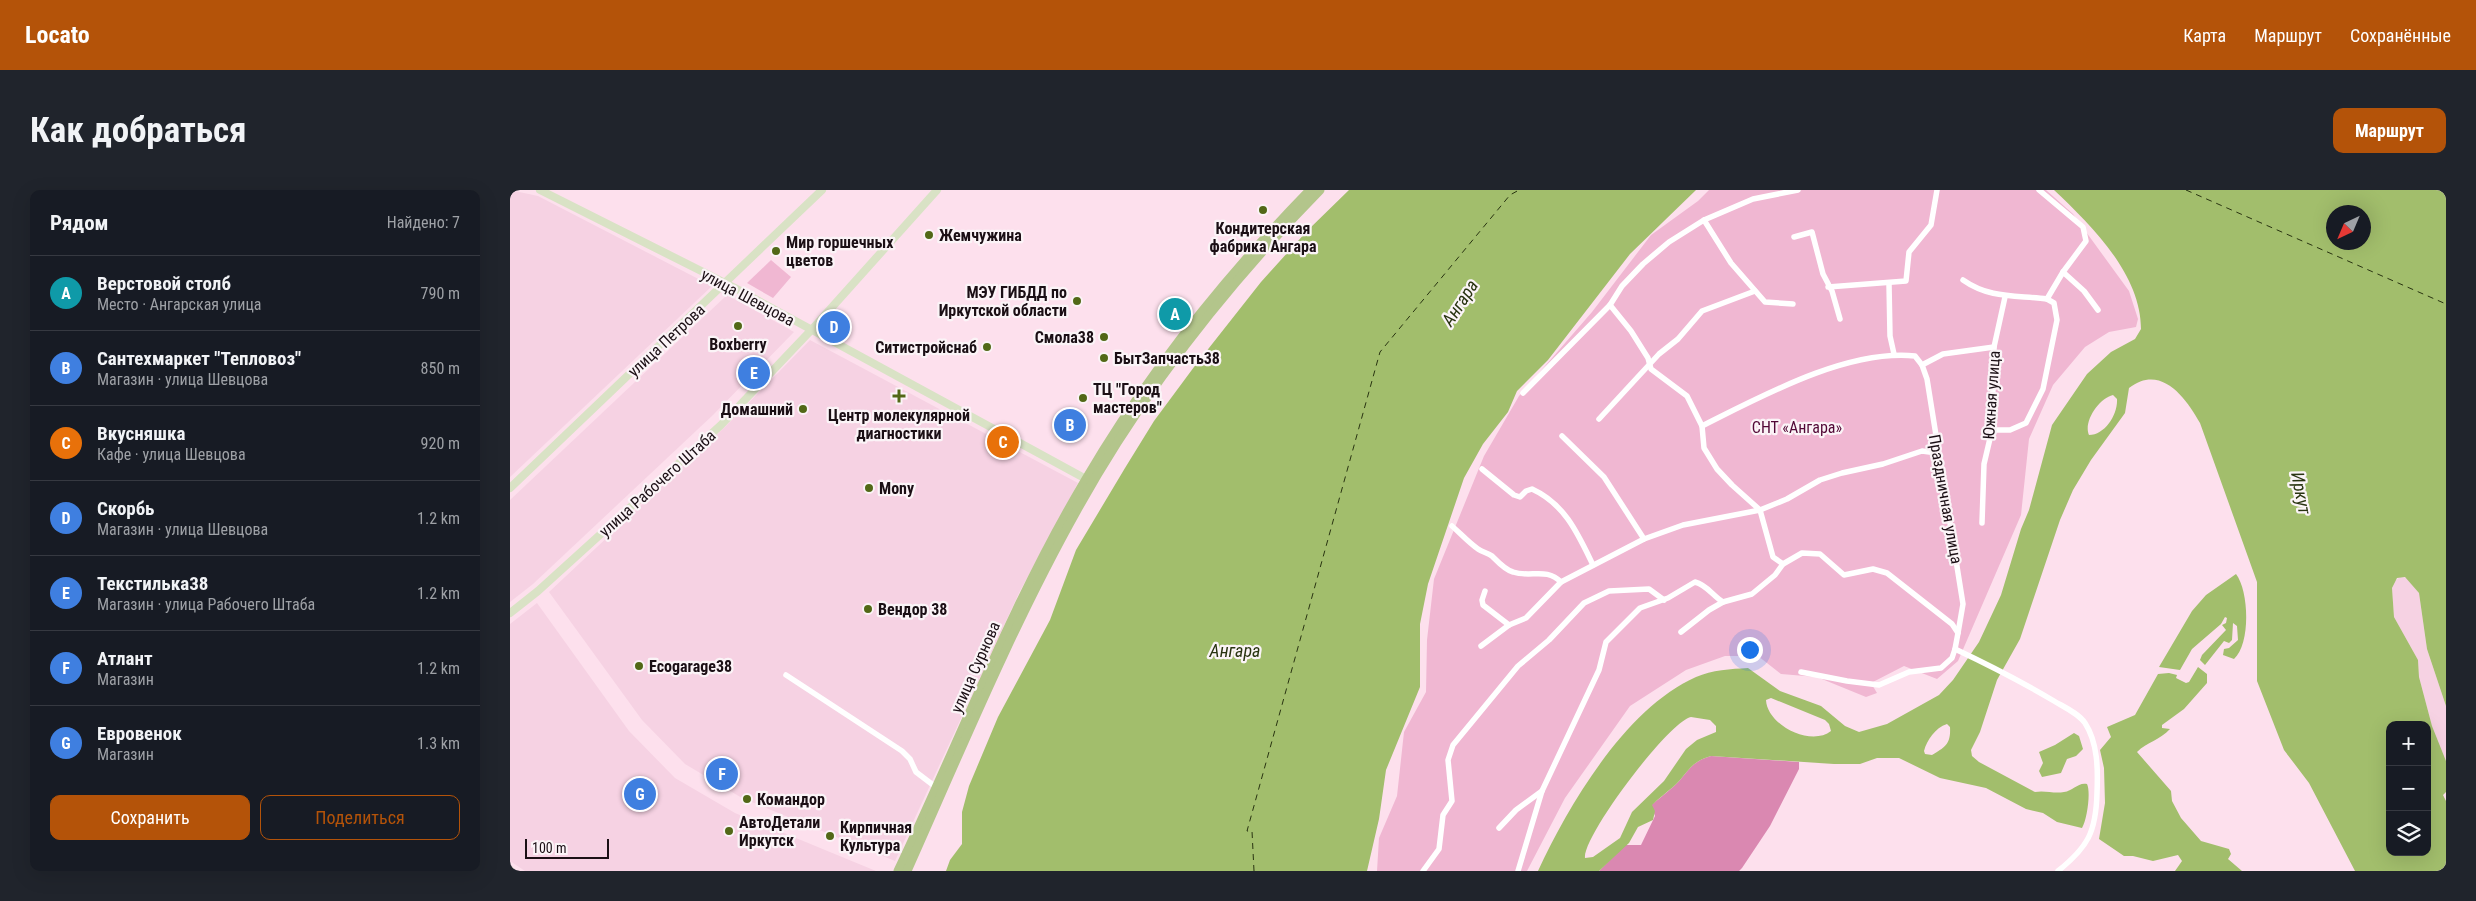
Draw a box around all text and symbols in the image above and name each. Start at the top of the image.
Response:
text: Locato [25,21,90,49]
text: Карта [2183,25,2226,46]
text: Маршрут [2254,25,2322,46]
text: Сохранённые [2350,25,2451,46]
button: Маршрут [2333,108,2446,153]
text: Как добраться [30,110,246,151]
marker: Кондитерская фабрика Ангара [1257,204,1269,216]
north arrow [2326,205,2371,250]
text: Рядом [50,211,109,235]
text: Найдено: 7 [387,213,460,232]
place label: Кондитерская фабрика Ангара [1210,219,1317,256]
place label: Жемчужина [939,226,1022,245]
marker: Жемчужина [923,229,935,241]
place label: Мир горшечных цветов [786,233,894,270]
marker: Мир горшечных цветов [770,245,782,257]
street label: улица Шевцова [698,265,798,330]
text: Верстовой столб [97,272,231,295]
water label: Ангара [1436,276,1482,331]
place label: МЭУ ГИБДД по Иркутской области [939,283,1067,320]
text: A [61,284,71,303]
text: 790 m [421,284,460,303]
text: Место · Ангарская улица [97,295,261,314]
marker: МЭУ ГИБДД по Иркутской области [1071,295,1083,307]
pin: A [1159,295,1191,333]
street label: улица Петрова [624,300,709,381]
pin: D [818,308,850,346]
marker: Boxberry [732,320,744,332]
place label: Смола38 [1035,328,1094,347]
marker: Смола38 [1098,331,1110,343]
place label: Boxberry [709,335,767,354]
place label: Ситистройснаб [875,338,977,357]
marker: Ситистройснаб [981,341,993,353]
text: Сантехмаркет "Тепловоз" [97,347,301,370]
place label: БытЗапчасть38 [1114,349,1220,368]
street label: Южная улица [1979,350,2004,440]
marker: БытЗапчасть38 [1098,352,1110,364]
pin: E [738,354,770,392]
text: B [62,359,70,378]
text: 850 m [421,359,460,378]
text: Магазин · улица Шевцова [97,370,268,389]
place label: ТЦ "Город мастеров" [1093,380,1162,417]
marker: Центр молекулярной диагностики [892,389,906,403]
marker: ТЦ "Город мастеров" [1077,392,1089,404]
place label: Домашний [721,400,793,419]
marker: Домашний [797,403,809,415]
place label: Центр молекулярной диагностики [828,406,970,443]
pin: B [1054,406,1086,444]
park label: СНТ «Ангара» [1752,418,1842,437]
text: Вкусняшка [97,422,185,445]
pin: C [987,423,1019,461]
street label: улица Рабочего Штаба [595,426,719,541]
street label: Праздничная улица [1925,433,1966,565]
text: C [61,434,71,453]
text: 920 m [421,434,460,453]
text: Кафе · улица Шевцова [97,445,246,464]
water label: Иркут [2287,470,2316,516]
place label: Mony [879,479,914,498]
marker: Mony [863,482,875,494]
text: Скорбь [97,497,154,520]
text: D [61,509,71,528]
text: 1.2 km [417,509,460,528]
text: Магазин · улица Шевцова [97,520,268,539]
text: Текстилька38 [97,572,208,595]
text: E [62,584,70,603]
text: 1.2 km [417,584,460,603]
text: Магазин · улица Рабочего Штаба [97,595,315,614]
place label: Вендор 38 [878,600,947,619]
marker: Вендор 38 [862,603,874,615]
street label: улица Сурнова [947,619,1004,716]
your location [1737,637,1763,663]
water label: Ангара [1209,640,1260,661]
text: Атлант [97,647,153,670]
place label: Ecogarage38 [649,657,732,676]
text: F [62,659,70,678]
text: 1.2 km [417,659,460,678]
marker: Ecogarage38 [633,660,645,672]
text: Магазин [97,670,154,689]
map controls [2386,721,2431,856]
button: + [2386,721,2431,766]
text: Евровенок [97,722,182,745]
text: G [61,734,71,753]
text: 1.3 km [417,734,460,753]
text: Магазин [97,745,154,764]
pin: F [706,755,738,793]
button: − [2386,766,2431,811]
pin: G [624,775,656,813]
place label: Командор [757,790,825,809]
marker: Командор [741,793,753,805]
button: Сохранить [50,795,250,840]
button: Поделиться [260,795,460,840]
button: layers [2386,811,2431,856]
place label: АвтоДетали Иркутск [739,813,820,850]
place label: Кирпичная Культура [840,818,912,855]
marker: АвтоДетали Иркутск [723,825,735,837]
marker: Кирпичная Культура [824,830,836,842]
scale bar [525,836,609,859]
text: 100 m [532,840,567,856]

